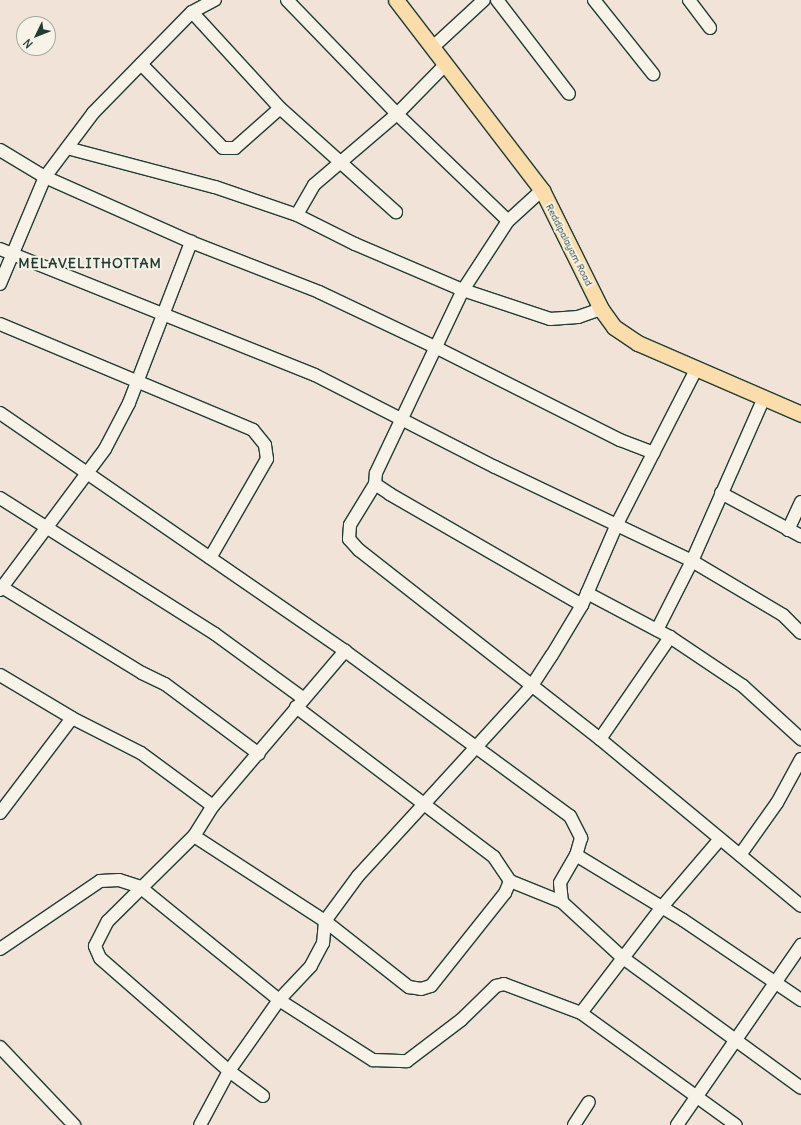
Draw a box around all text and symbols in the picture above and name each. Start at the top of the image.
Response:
north arrow [16,16,56,56]
text: N [20,36,36,51]
street label: Reddipalayam Road [543,202,595,288]
district label: MELAVELITHOTTAM [18,255,162,271]

